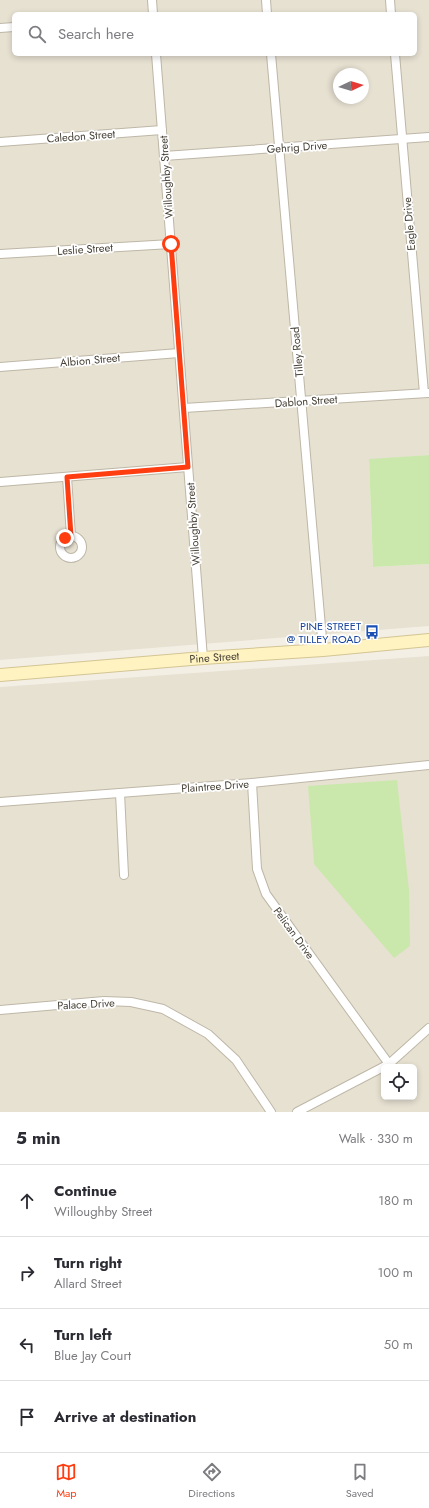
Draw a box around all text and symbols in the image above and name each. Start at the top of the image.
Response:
search box [12,12,417,56]
icon: search [26,23,48,45]
text: Search here [58,23,134,45]
north arrow [333,68,369,104]
street label: Caledon Street [46,126,116,146]
street label: Willoughby Street [155,135,177,219]
street label: Gehrig Drive [266,137,328,157]
street label: Eagle Drive [399,196,419,251]
route start [162,235,180,253]
street label: Leslie Street [57,239,114,259]
street label: Tilley Road [287,326,307,378]
street label: Albion Street [59,349,121,371]
street label: Dablon Street [274,391,338,411]
street label: Willoughby Street [182,482,204,566]
route end [56,529,74,547]
place label: PINE STREET @ TILLEY ROAD [287,618,362,647]
bus stop icon: PINE STREET @ TILLEY ROAD [364,624,380,640]
street label: Pine Street [189,648,240,667]
street label: Plaintree Drive [181,776,250,796]
street label: Pelican Drive [270,904,319,963]
street label: Palace Drive [57,994,115,1013]
map controls [381,1064,417,1100]
button: locate [381,1064,417,1100]
text: 5 min [16,1126,60,1150]
text: Walk · 330 m [339,1129,413,1148]
text: Continue [54,1180,117,1202]
icon: ahead [16,1190,38,1212]
text: 180 m [378,1191,413,1210]
text: Willoughby Street [54,1202,152,1221]
text: Turn right [54,1252,122,1274]
icon: right [16,1262,38,1284]
text: 100 m [378,1263,413,1282]
text: Allard Street [54,1274,122,1293]
text: Turn left [54,1324,112,1346]
icon: left [16,1334,38,1356]
text: 50 m [384,1335,413,1354]
text: Blue Jay Court [54,1346,131,1365]
icon: arrive [16,1406,38,1428]
text: Arrive at destination [54,1406,196,1428]
tab: Map [55,1461,77,1501]
tab: Directions [188,1461,235,1501]
tab: Saved [346,1461,374,1501]

